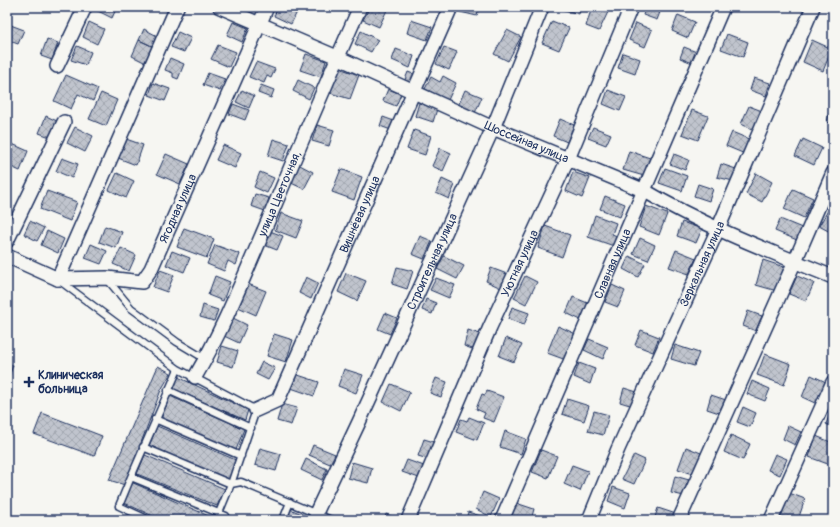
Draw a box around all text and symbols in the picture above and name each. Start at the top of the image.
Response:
street label: Шоссейная улица [482,118,571,167]
street label: улица Цветочная, [255,149,305,240]
street label: Ягодная улица [156,171,200,246]
street label: Вишнёвая улица [337,173,384,255]
street label: Строительная улица [404,211,461,312]
street label: Зеркальная улица [677,219,729,309]
street label: Славная улица [591,226,635,301]
street label: Уютная улица [498,227,542,299]
place label: Клиническая больница [38,368,104,397]
marker: Клиническая больница [23,376,35,388]

